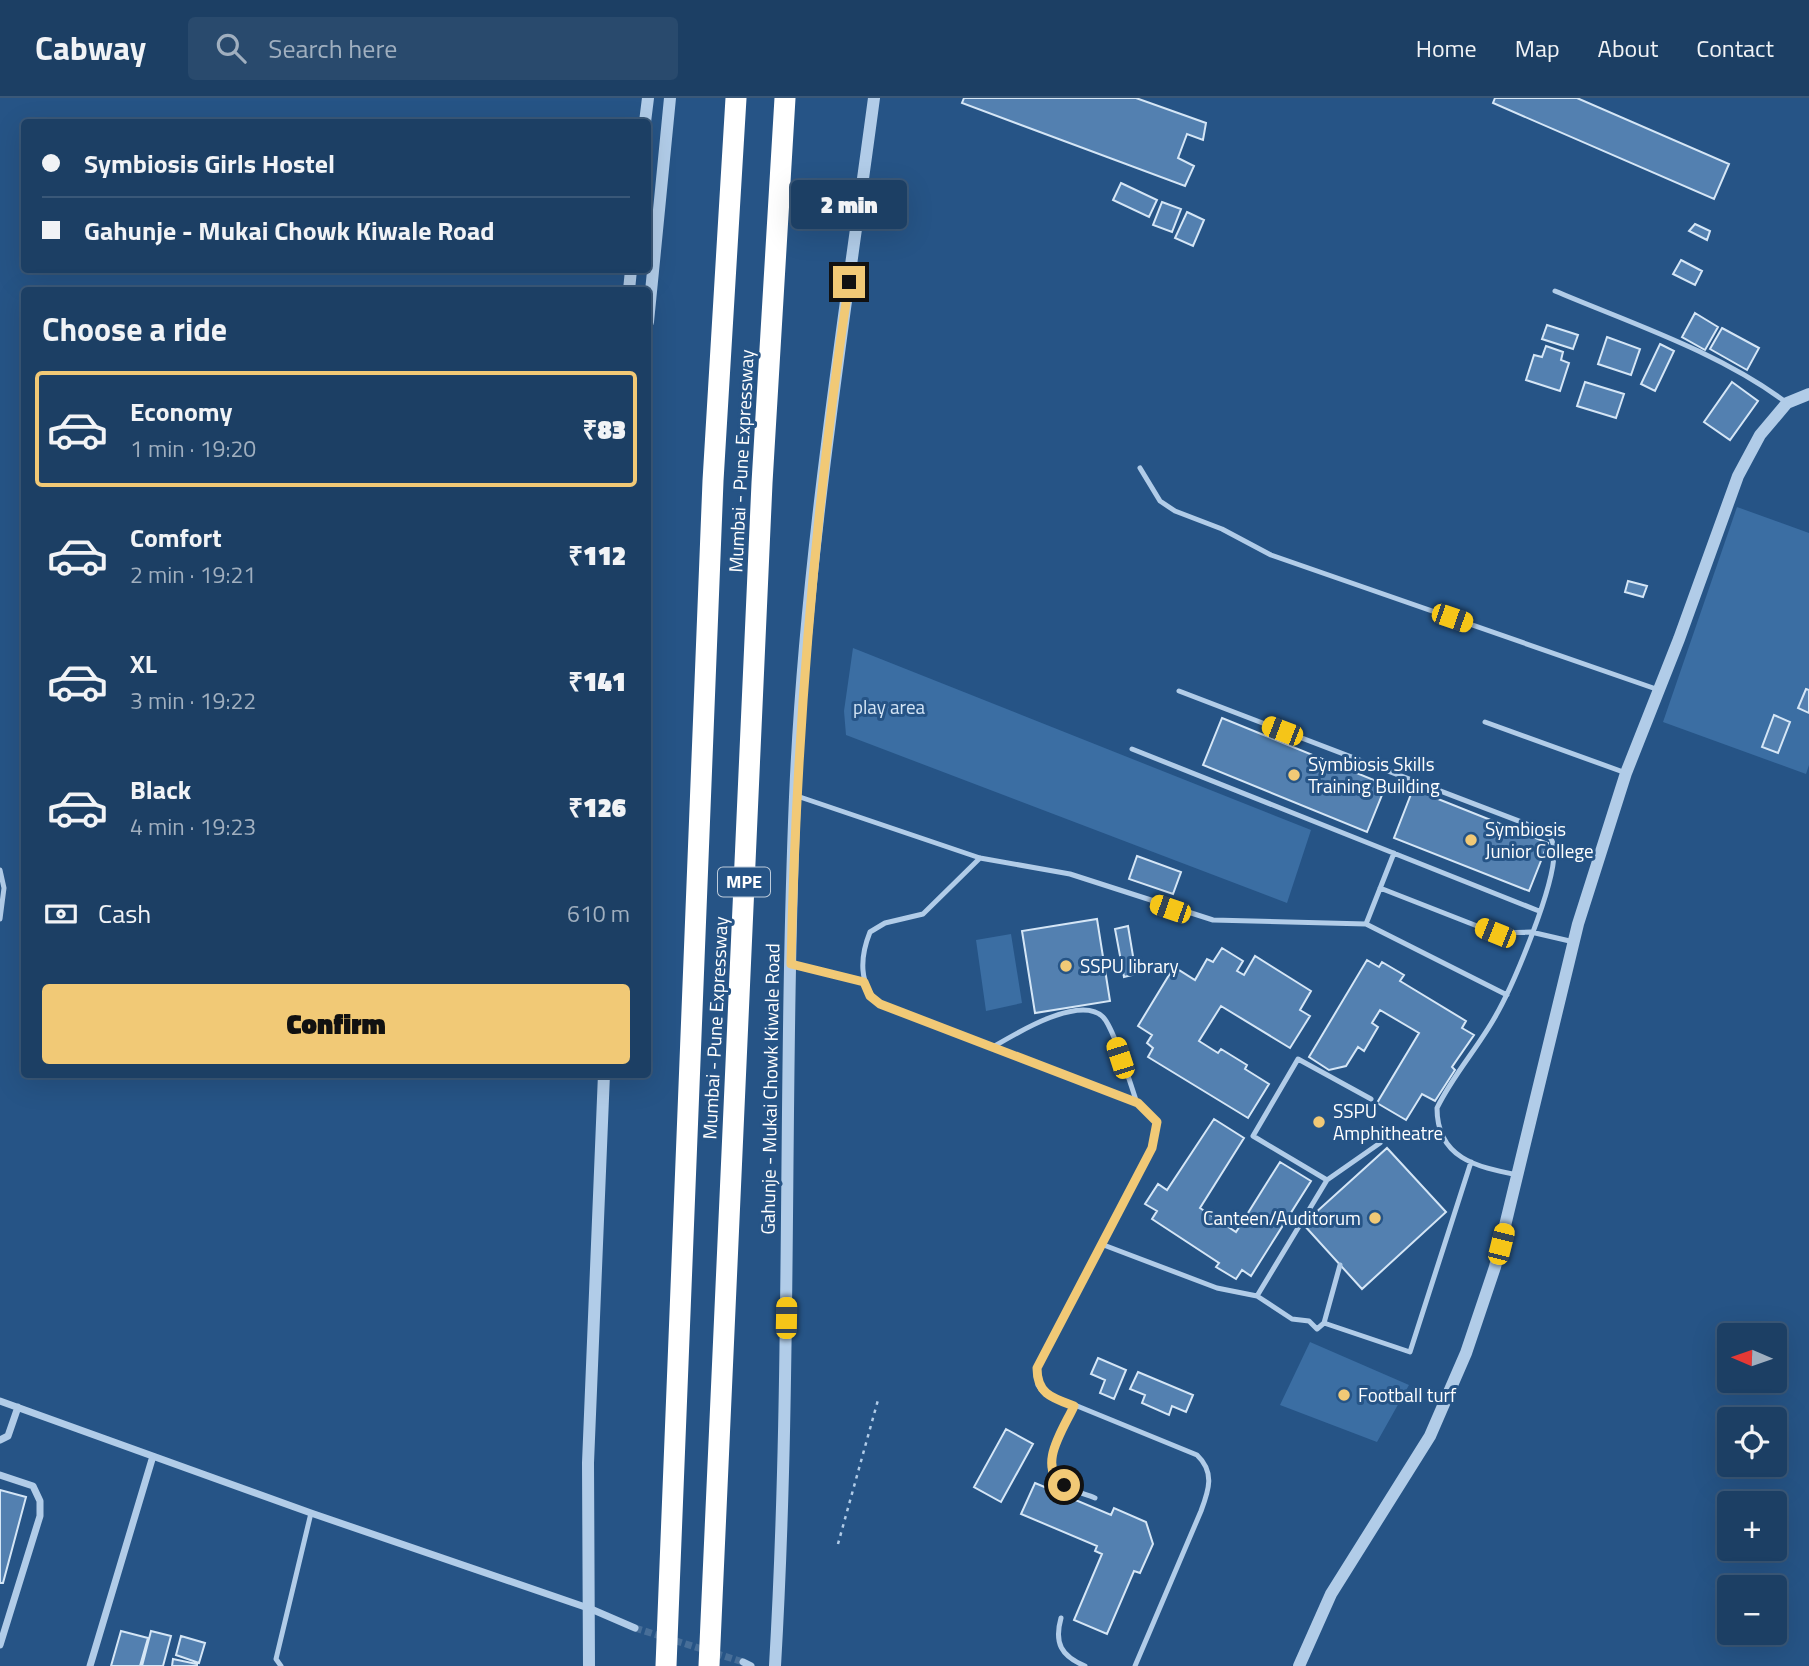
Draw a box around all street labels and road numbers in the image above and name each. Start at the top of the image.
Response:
street label: Mumbai - Pune Expressway [720,349,761,573]
road number: MPE [718,868,770,896]
street label: Mumbai - Pune Expressway [694,916,735,1140]
street label: Gahunje - Mukai Chowk Kiwale Road [752,943,787,1235]

